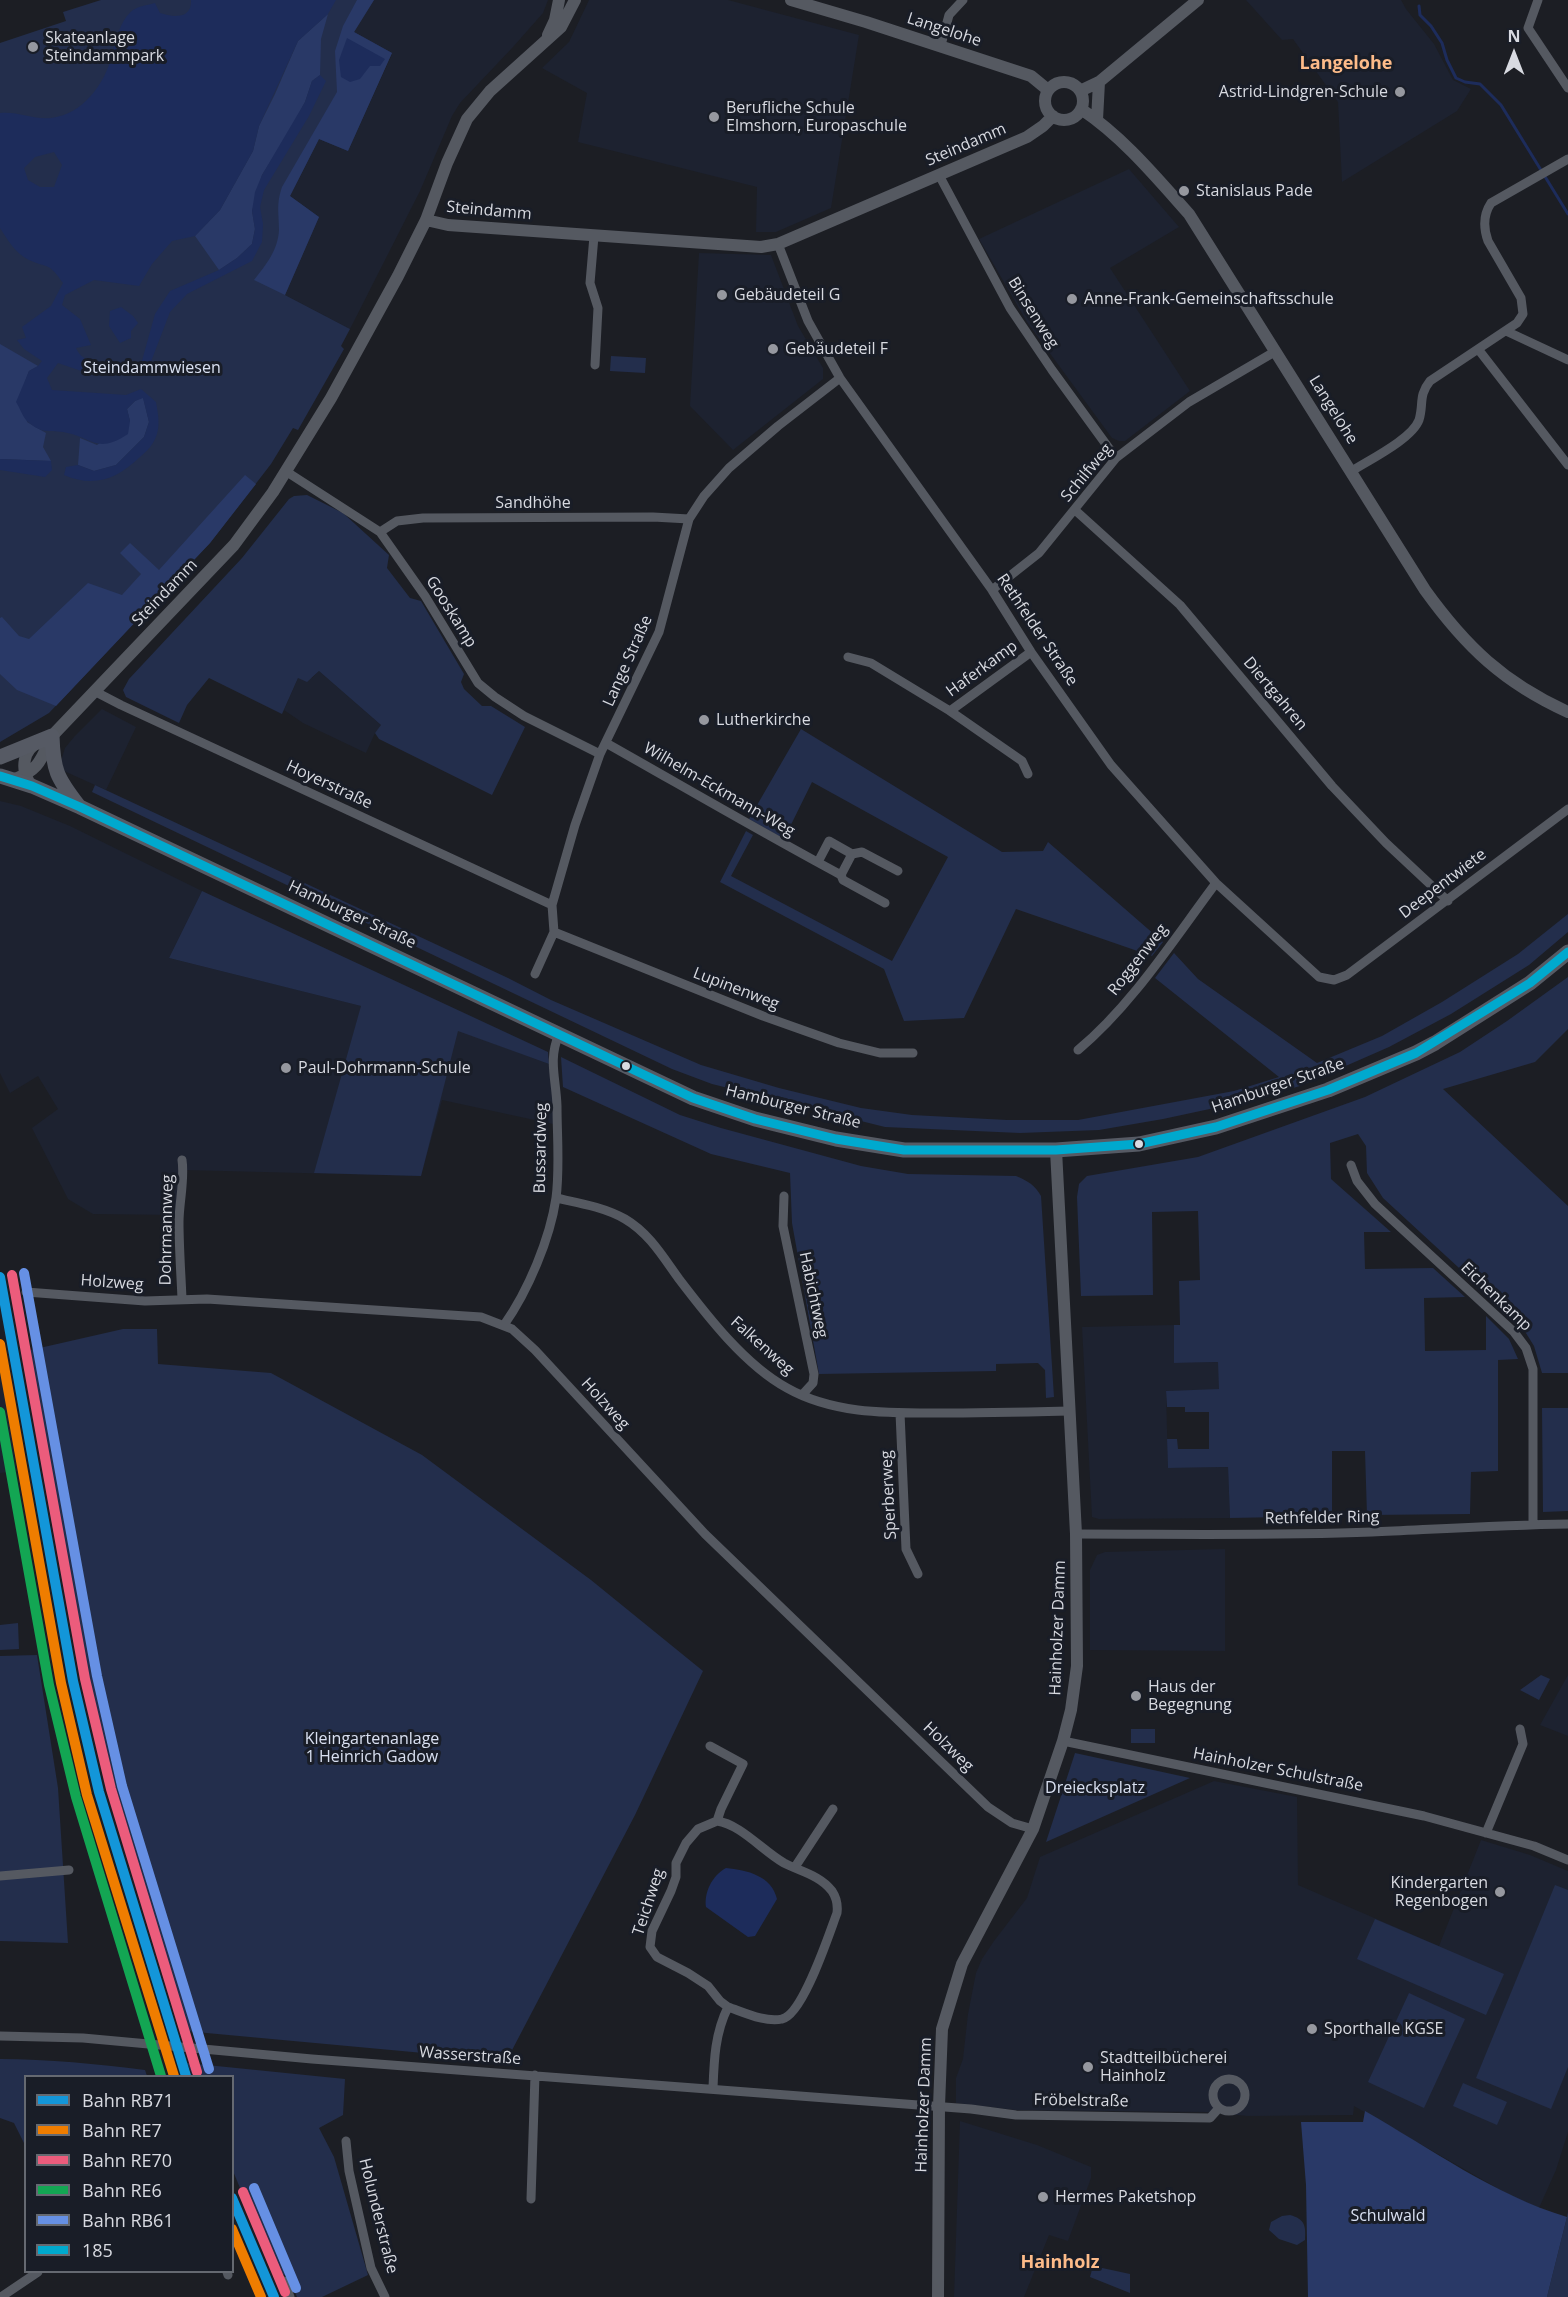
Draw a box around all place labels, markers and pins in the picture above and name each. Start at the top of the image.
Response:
place label: Skateanlage Steindammpark [45,28,164,66]
marker: Skateanlage Steindammpark [26,40,40,54]
place label: Astrid-Lindgren-Schule [1219,82,1388,102]
marker: Astrid-Lindgren-Schule [1393,85,1407,99]
place label: Berufliche Schule Elmshorn, Europaschule [726,98,907,136]
marker: Berufliche Schule Elmshorn, Europaschule [707,110,721,124]
place label: Stanislaus Pade [1196,181,1313,201]
marker: Stanislaus Pade [1177,184,1191,198]
place label: Gebäudeteil G [734,285,840,305]
marker: Gebäudeteil G [715,288,729,302]
place label: Anne-Frank-Gemeinschaftsschule [1084,289,1334,309]
marker: Anne-Frank-Gemeinschaftsschule [1065,292,1079,306]
place label: Gebäudeteil F [785,339,888,359]
marker: Gebäudeteil F [766,342,780,356]
place label: Lutherkirche [716,710,811,730]
marker: Lutherkirche [697,713,711,727]
place label: Paul-Dohrmann-Schule [298,1058,471,1078]
unlabelled marker [620,1060,632,1072]
marker: Paul-Dohrmann-Schule [279,1061,293,1075]
unlabelled marker [1133,1138,1145,1150]
place label: Haus der Begegnung [1148,1677,1232,1715]
marker: Haus der Begegnung [1129,1689,1143,1703]
place label: Kindergarten Regenbogen [1390,1873,1488,1911]
marker: Kindergarten Regenbogen [1493,1885,1507,1899]
place label: Sporthalle KGSE [1324,2019,1443,2039]
marker: Sporthalle KGSE [1305,2022,1319,2036]
place label: Stadtteilbücherei Hainholz [1100,2048,1227,2086]
marker: Stadtteilbücherei Hainholz [1081,2060,1095,2074]
place label: Hermes Paketshop [1055,2187,1196,2207]
marker: Hermes Paketshop [1036,2190,1050,2204]

